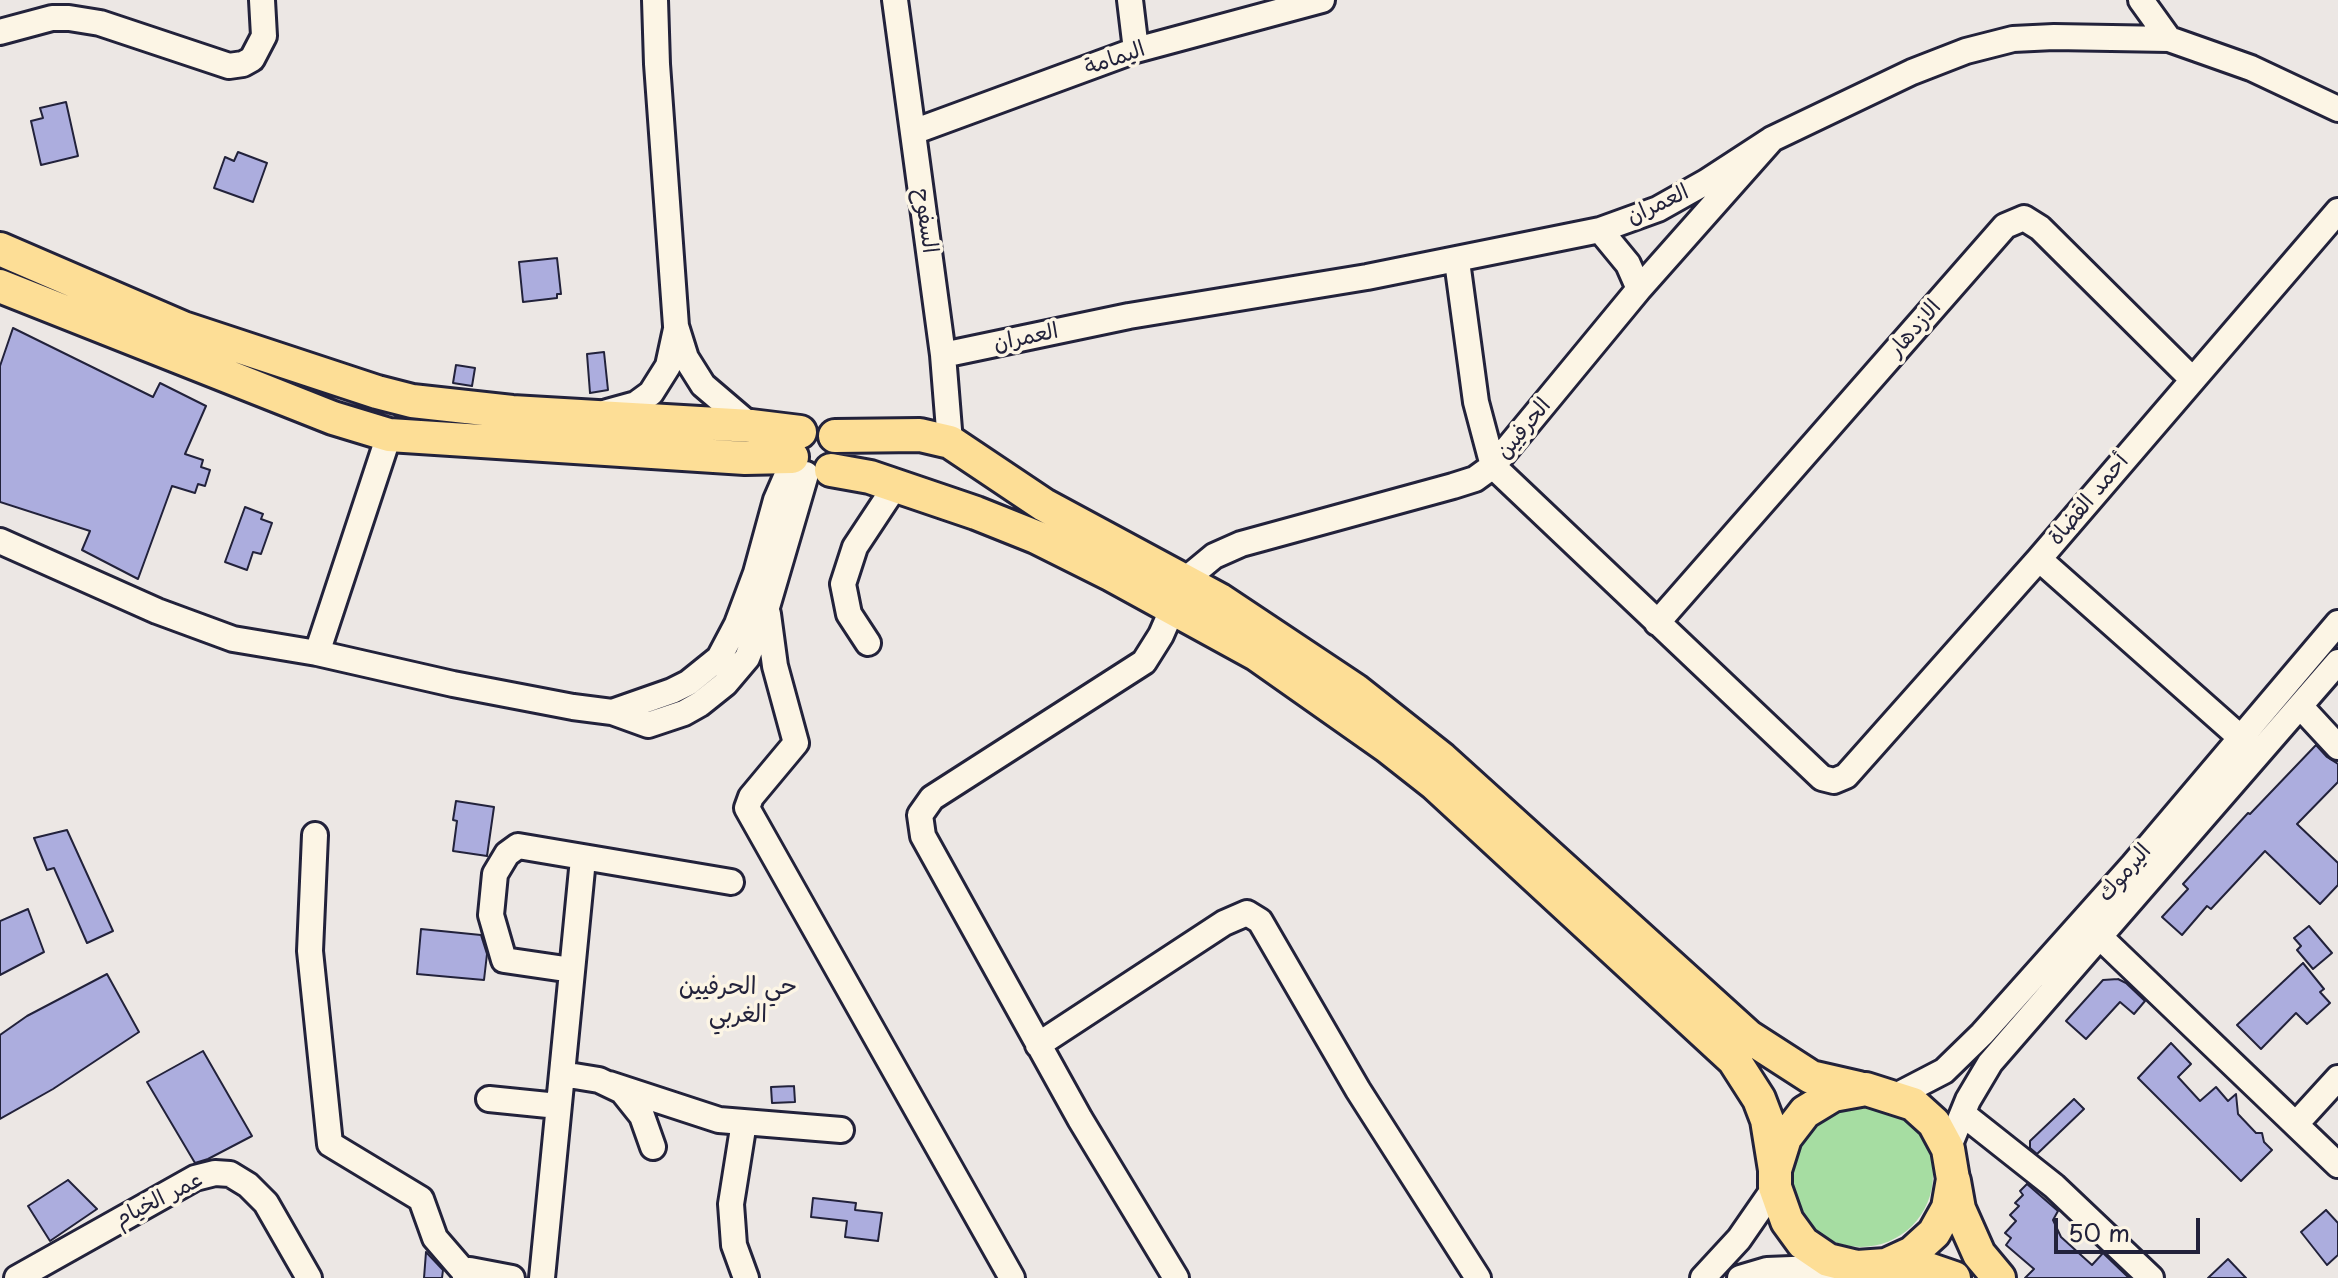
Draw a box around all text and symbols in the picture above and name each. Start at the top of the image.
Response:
street label: اليمامة [1081,36,1149,82]
street label: العمران [1623,179,1693,231]
street label: السفوح [907,187,943,255]
street label: الازدهار [1883,295,1947,363]
street label: العمران [991,318,1061,358]
street label: الحرفيين [1491,393,1557,465]
street label: أحمد القضاة [2043,449,2135,551]
street label: اليرموك [2093,839,2157,907]
district label: حي الحرفيين الغربي [679,973,797,1029]
street label: عمر الخيام [111,1167,207,1233]
scale bar [2058,1202,2204,1252]
text: 50 m [2068,1214,2130,1250]

